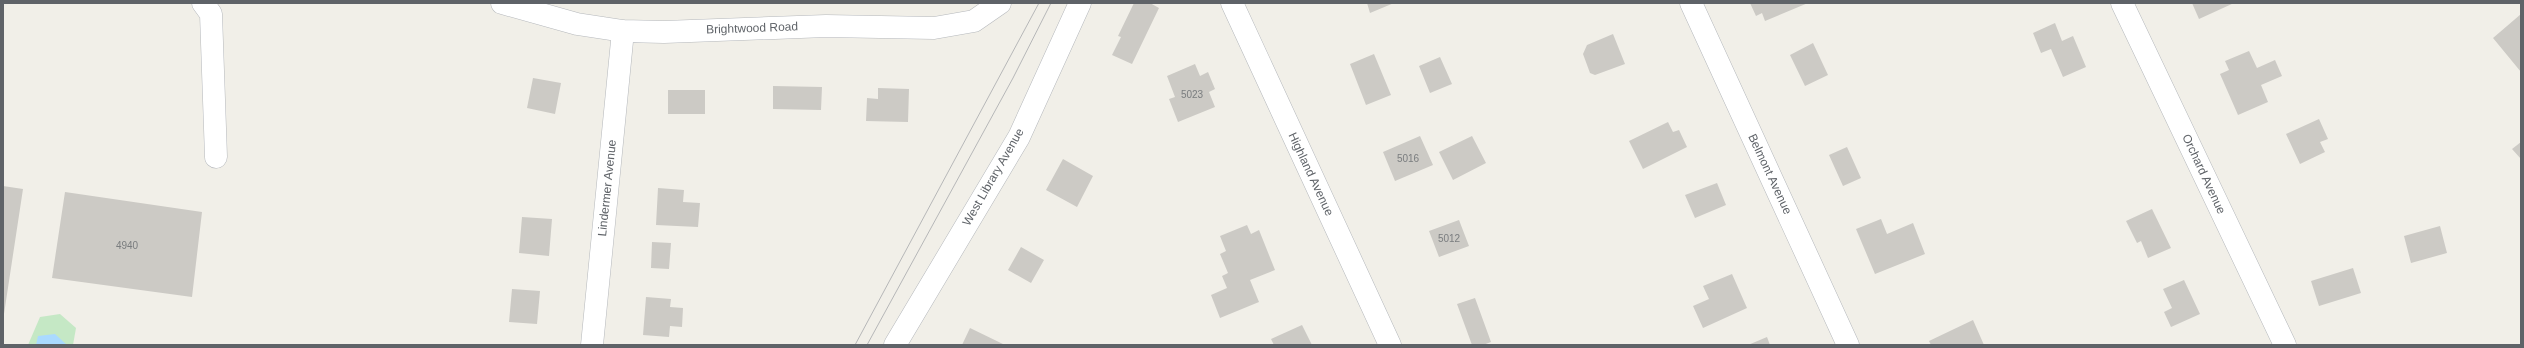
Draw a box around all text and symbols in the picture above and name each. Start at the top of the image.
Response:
street label: Brightwood Road [706,19,798,37]
house number: 5023 [1181,89,1204,100]
street label: West Library Avenue [959,125,1027,228]
street label: Highland Avenue [1286,130,1337,218]
street label: Belmont Avenue [1745,132,1795,217]
street label: Orchard Avenue [2179,132,2229,216]
street label: Lindermer Avenue [595,139,619,237]
house number: 5016 [1397,153,1420,164]
house number: 5012 [1438,233,1461,244]
house number: 4940 [116,240,139,251]

